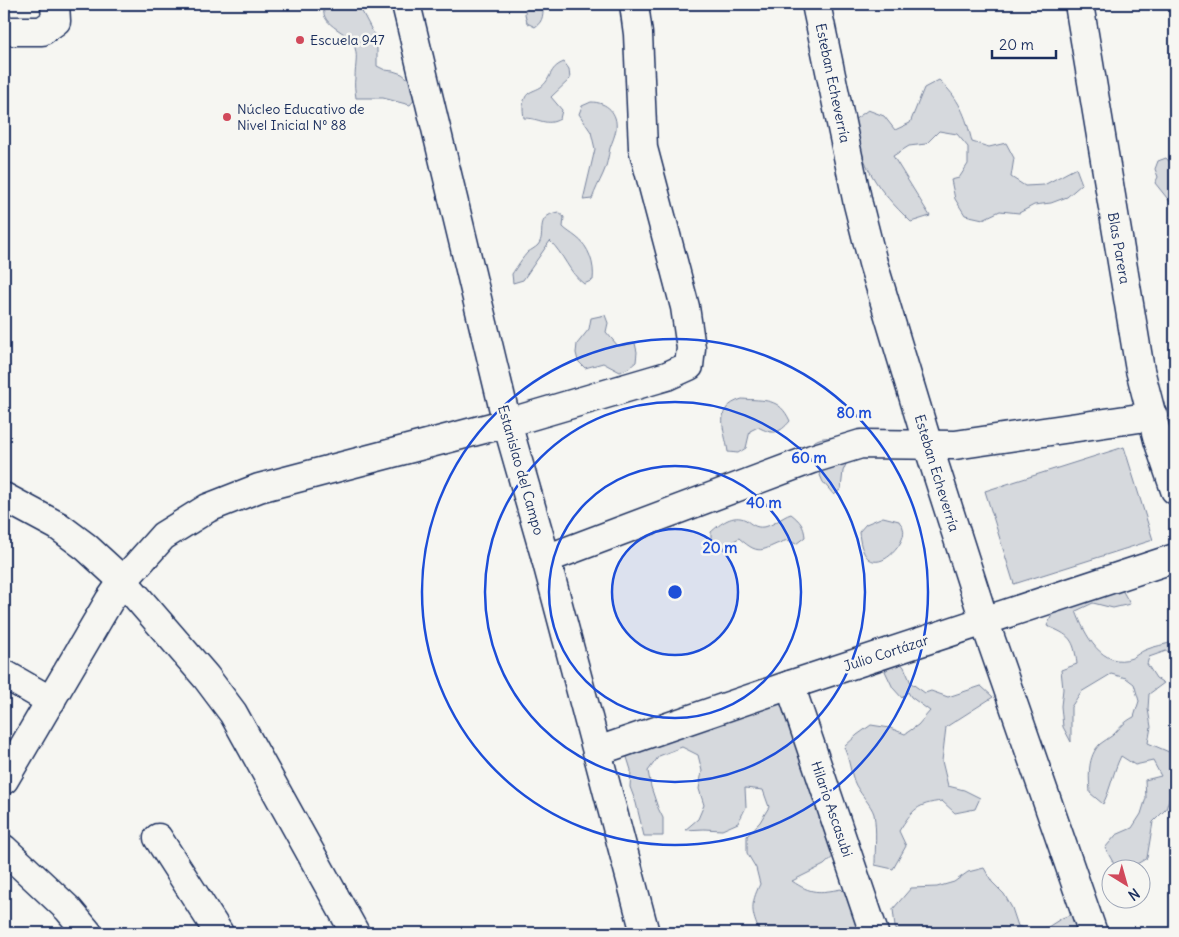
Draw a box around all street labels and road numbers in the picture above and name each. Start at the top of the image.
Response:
street label: Esteban Echeverría [812,22,854,144]
street label: Blas Parera [1104,211,1134,285]
street label: Estanislao del Campo [494,403,548,537]
street label: Esteban Echeverría [911,412,963,534]
street label: Julio Cortázar [841,631,931,675]
street label: Hilario Ascasubi [807,759,857,859]

